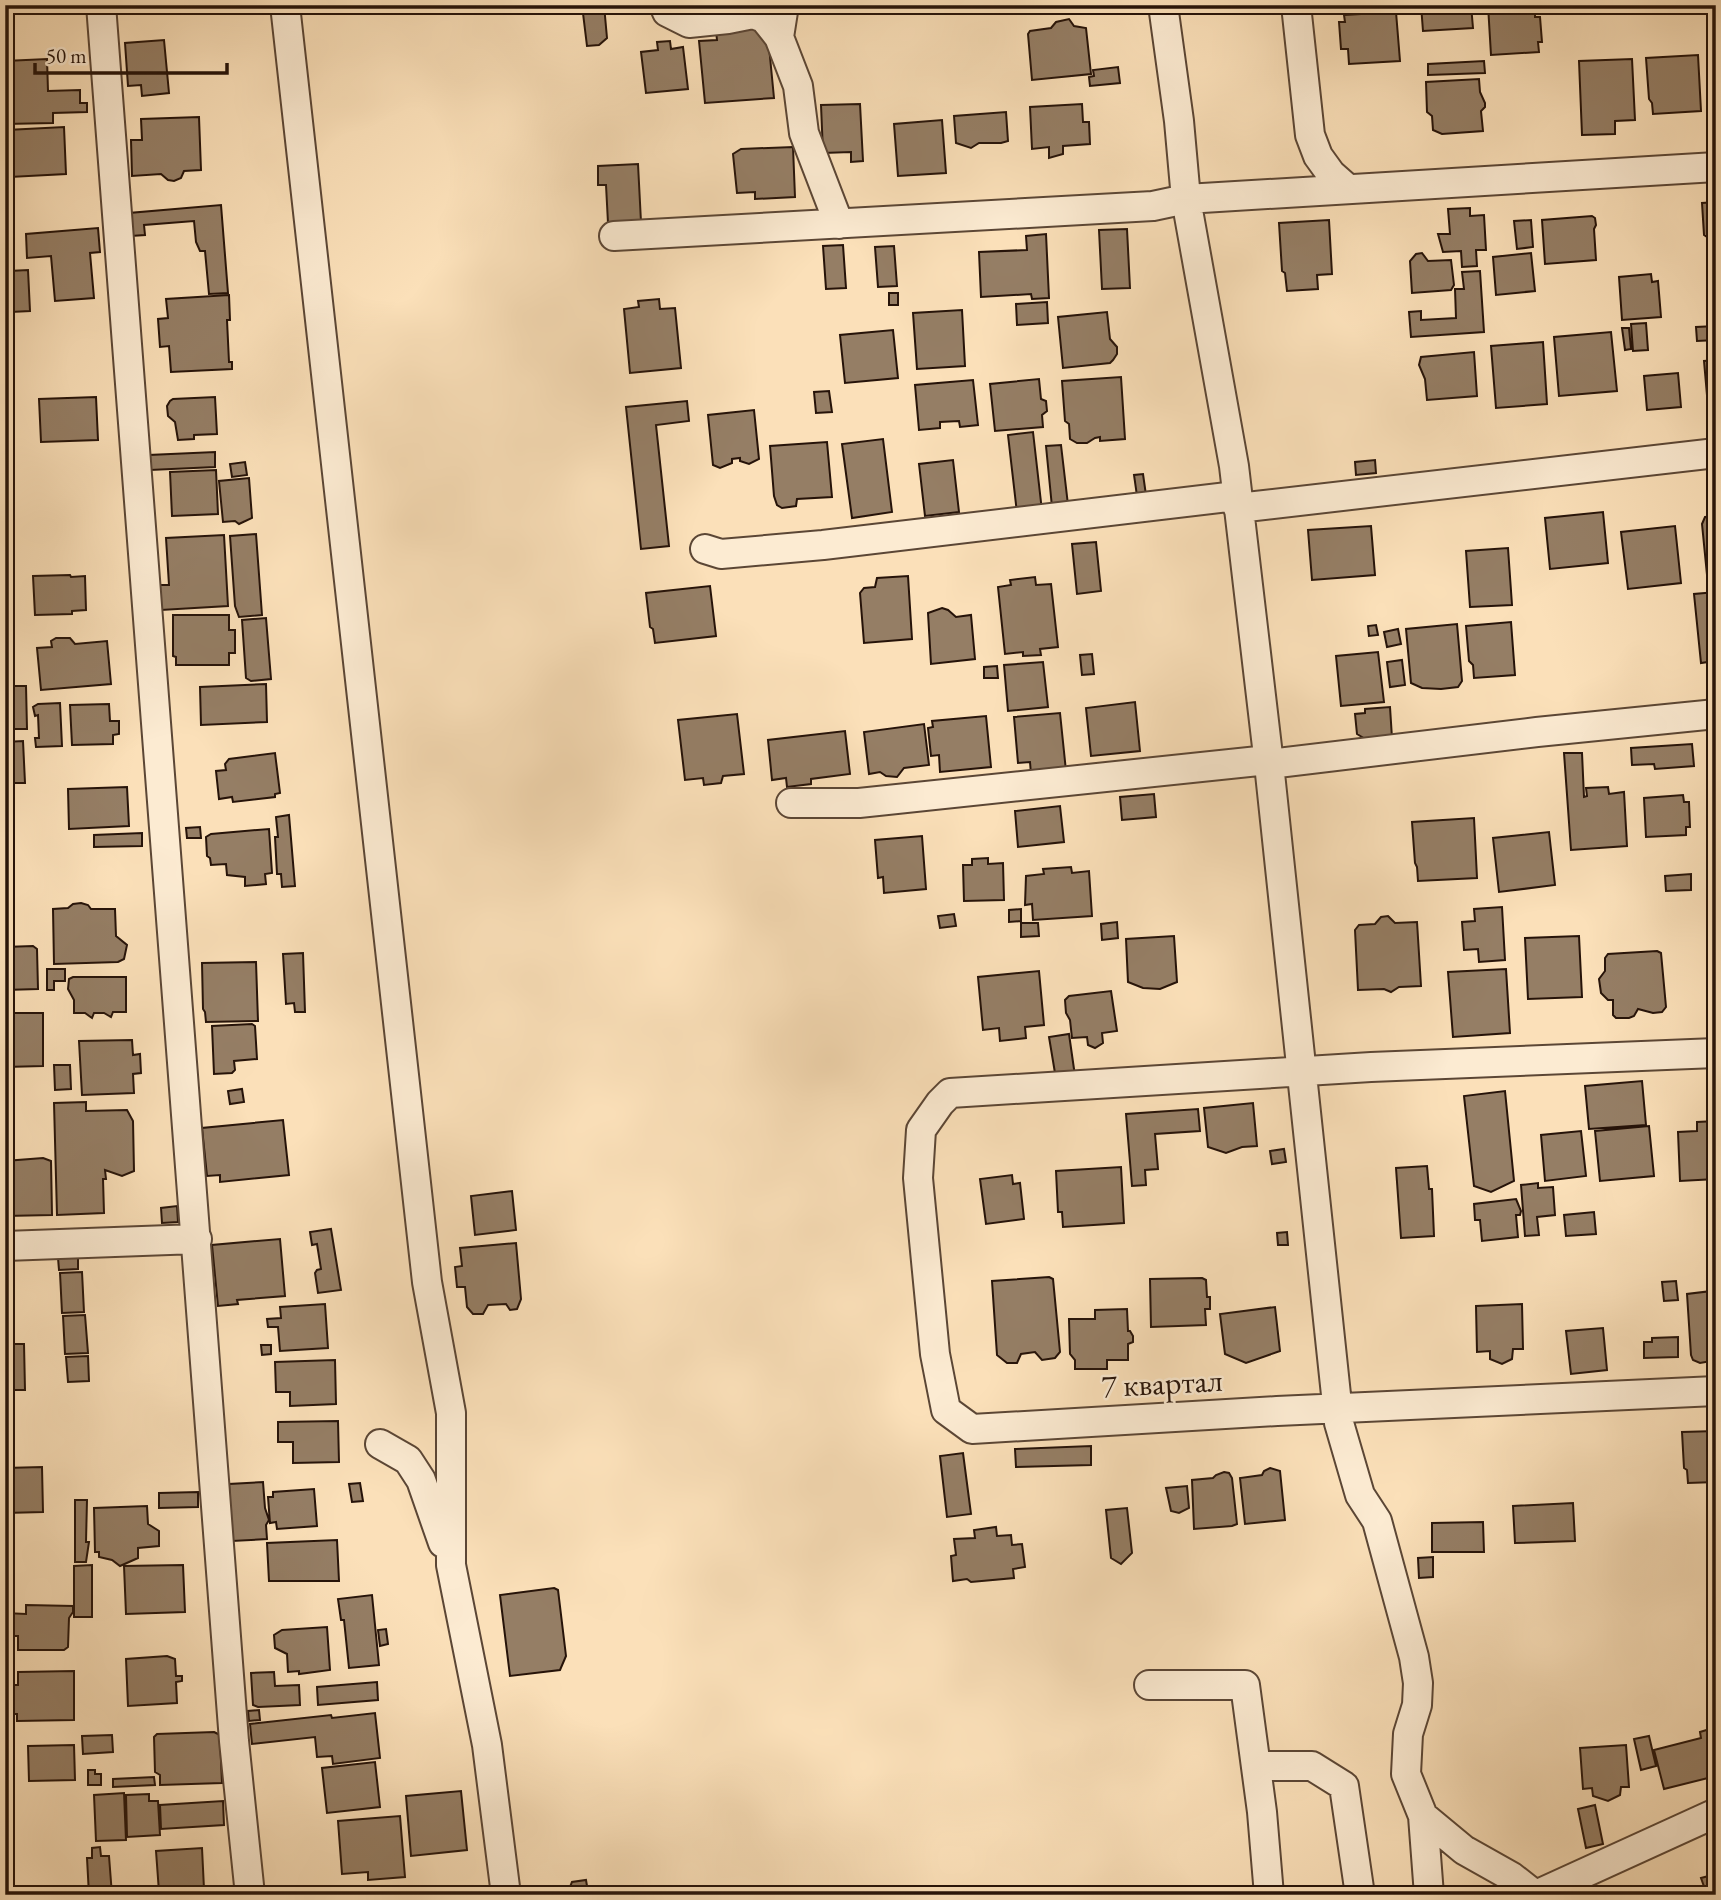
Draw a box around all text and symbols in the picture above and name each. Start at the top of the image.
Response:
scale bar [35,32,228,76]
text: 50 m [46,42,87,69]
street label: 7 квартал [1100,1359,1224,1407]

